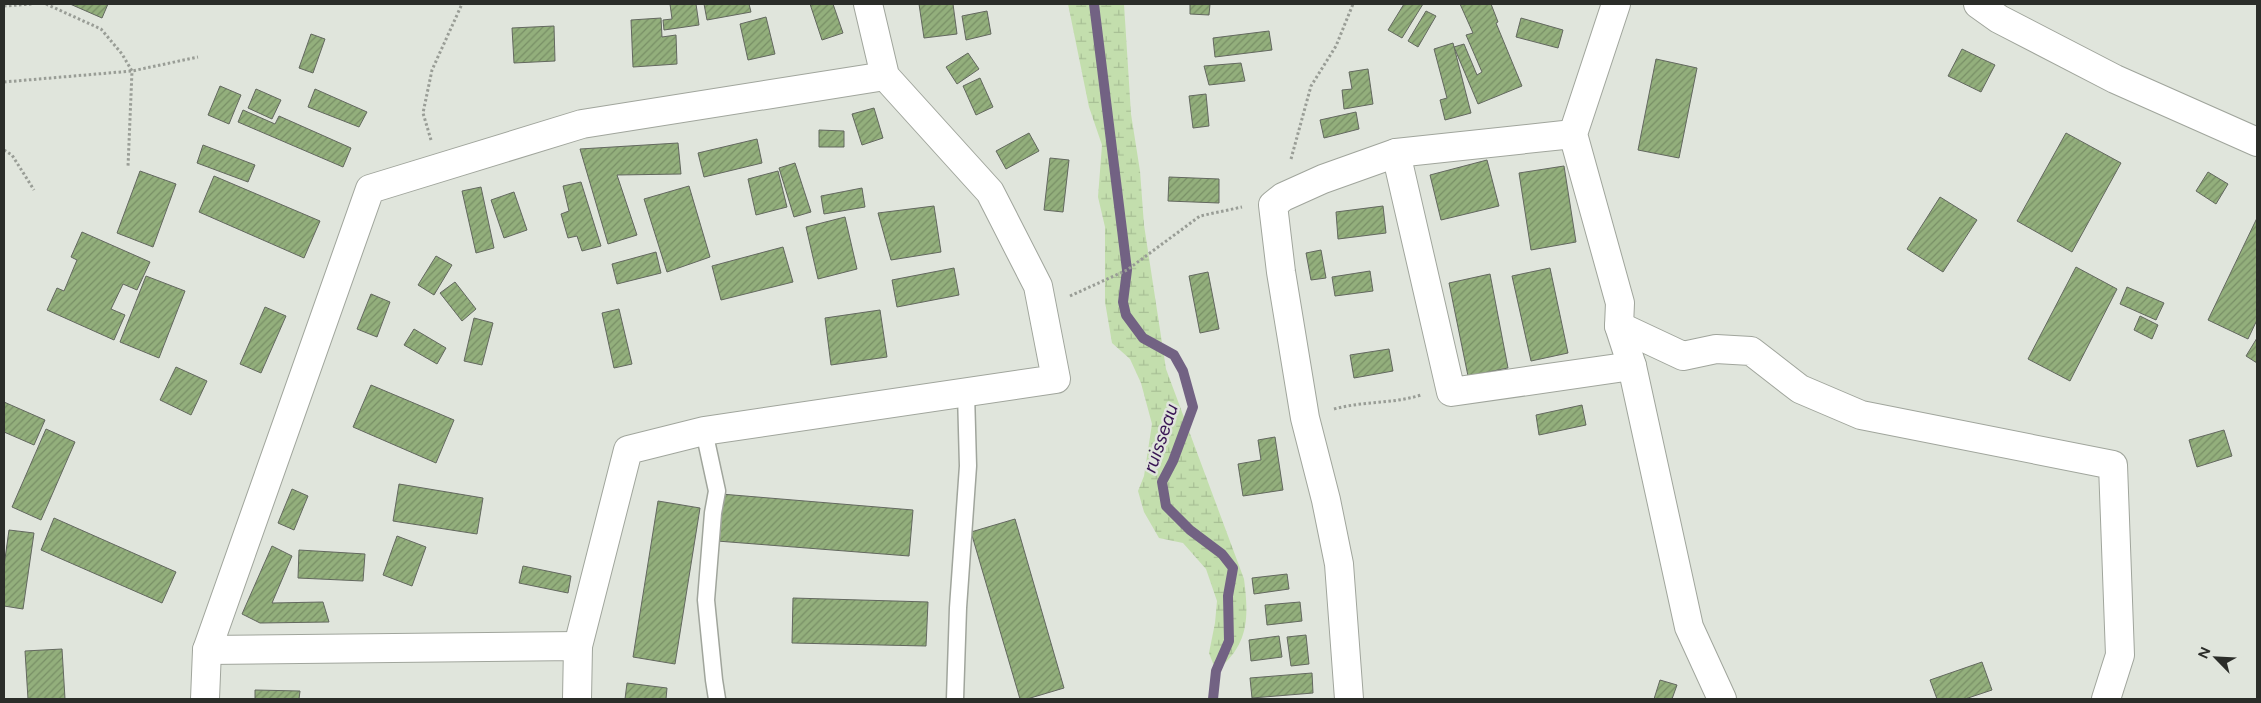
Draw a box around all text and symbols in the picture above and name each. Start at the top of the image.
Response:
water label: ruisseau [1138,400,1183,476]
north arrow [2191,633,2241,683]
text: N [2195,645,2215,661]

